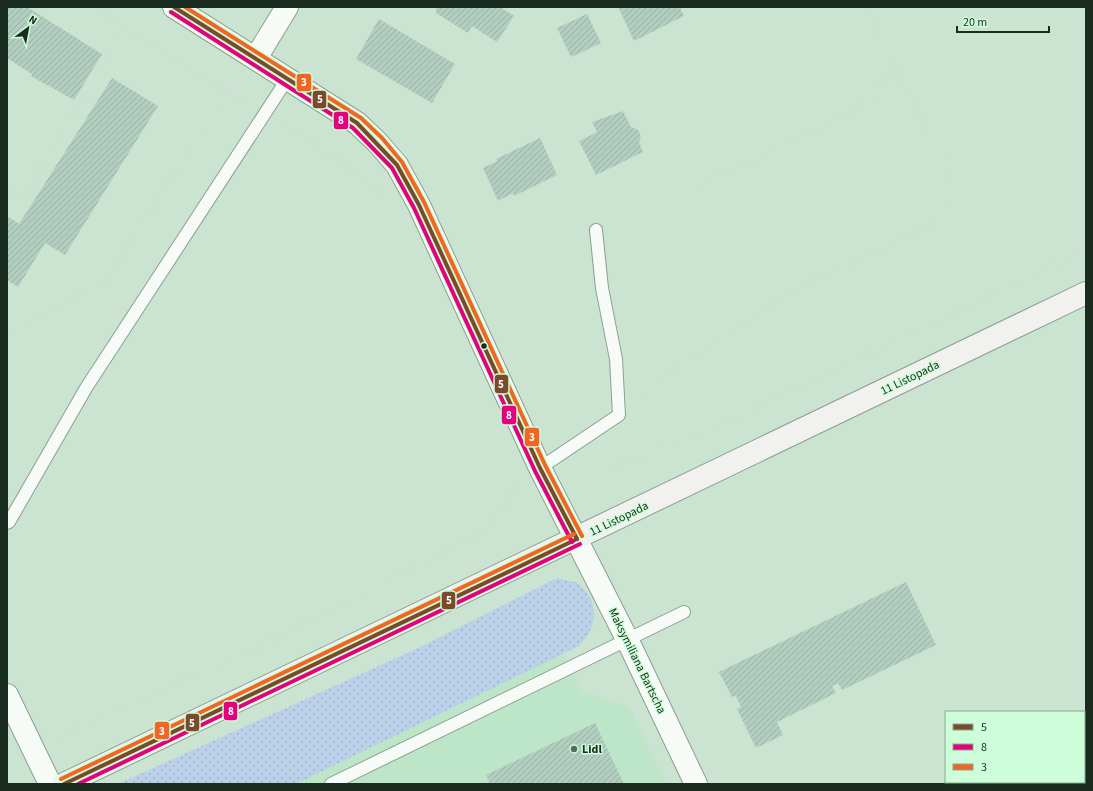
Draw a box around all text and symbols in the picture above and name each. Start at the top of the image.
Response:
north arrow [8,8,48,48]
scale bar [957,8,1049,34]
text: N [26,12,40,28]
text: 20 m [963,14,987,31]
line badge: 3 [296,73,312,92]
text: 3 [301,75,307,90]
line badge: 5 [312,90,327,109]
text: 5 [317,92,323,107]
line badge: 8 [333,111,349,130]
text: 8 [338,113,344,128]
unlabelled marker [479,341,489,351]
street label: 11 Listopada [878,356,942,400]
line badge: 5 [494,374,509,394]
text: 5 [498,377,504,392]
line badge: 8 [501,405,517,425]
text: 8 [506,408,512,423]
line badge: 3 [524,427,540,447]
text: 3 [529,430,535,445]
street label: 11 Listopada [587,497,651,541]
line badge: 5 [441,591,456,610]
text: 5 [446,593,452,608]
street label: Maksymiliana Bartscha [604,605,670,717]
line badge: 8 [223,701,238,721]
text: 8 [228,704,234,719]
legend [945,711,1085,783]
line badge: 5 [185,713,200,732]
text: 5 [189,716,195,731]
text: 5 [981,719,987,736]
line badge: 3 [154,721,170,740]
text: 3 [159,724,165,739]
text: 8 [981,739,987,756]
place label: Lidl [582,741,602,758]
marker: Lidl [569,744,579,754]
text: 3 [981,759,987,776]

